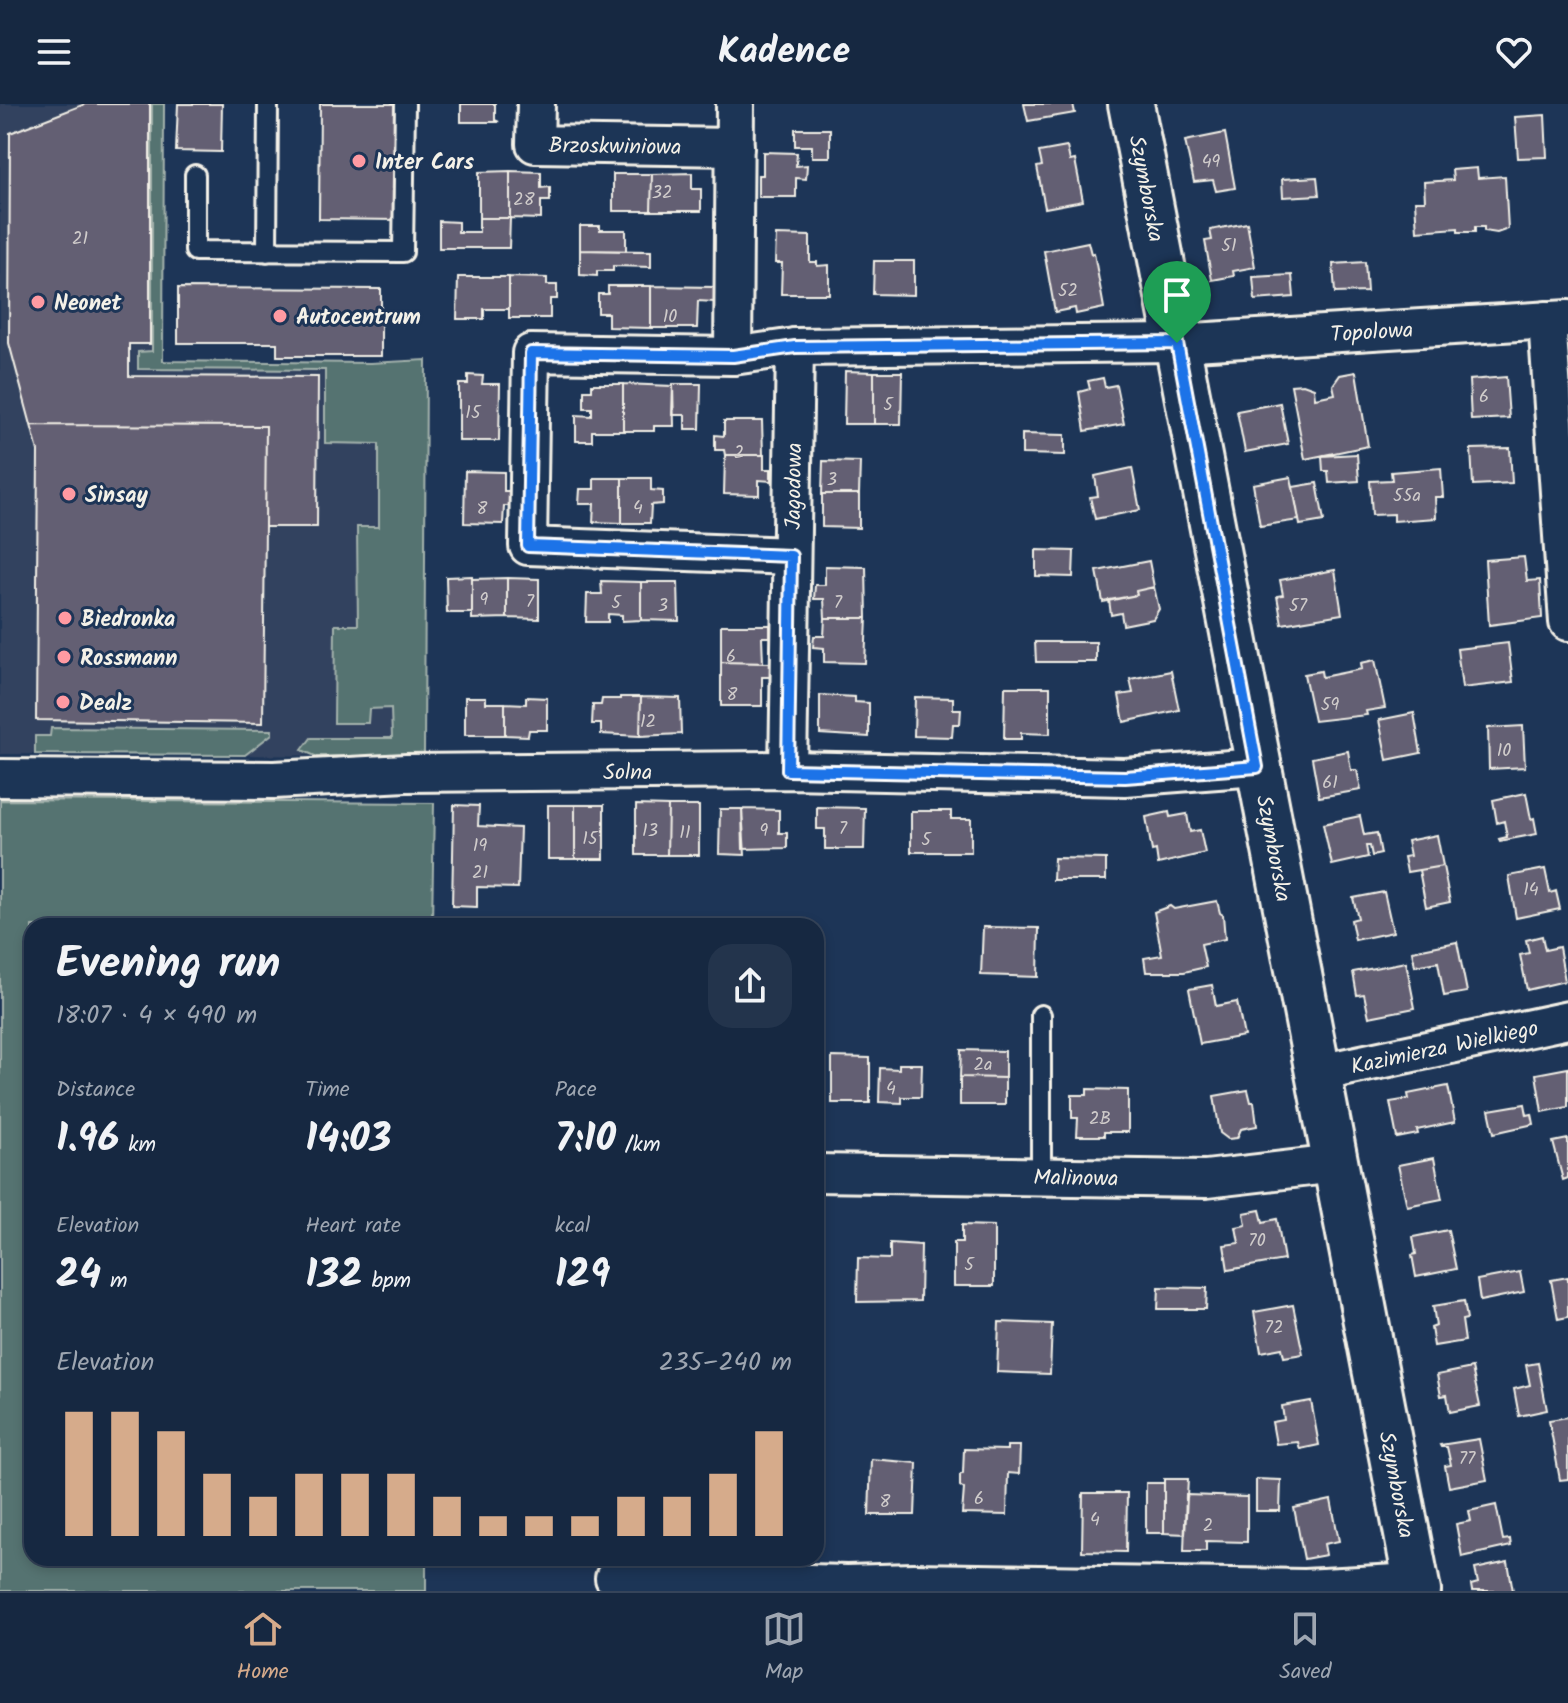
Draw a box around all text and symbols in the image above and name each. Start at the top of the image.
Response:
text: Kadence [718,24,850,81]
icon: menu [32,30,76,74]
icon: heart [1492,30,1536,74]
street label: Brzoskwiniowa [548,129,682,166]
street label: Szymborska [1117,133,1172,245]
place label: Inter Cars [375,146,475,181]
house number: 49 [1202,148,1221,177]
marker: Inter Cars [350,152,368,170]
house number: 32 [652,179,672,208]
house number: 28 [513,186,535,215]
house number: 21 [72,225,88,254]
house number: 51 [1221,232,1237,261]
pin [1143,261,1211,343]
icon: arrive [1155,273,1199,317]
house number: 52 [1058,277,1078,306]
place label: Neonet [54,287,123,322]
marker: Neonet [29,293,47,311]
place label: Autocentrum [296,301,421,336]
house number: 10 [663,303,677,332]
marker: Autocentrum [271,307,289,325]
street label: Topolowa [1330,314,1414,354]
house number: 6 [1479,383,1489,412]
house number: 5 [883,391,894,420]
house number: 15 [465,399,482,428]
house number: 2 [734,439,744,468]
street label: Jagodowa [777,442,813,530]
house number: 3 [827,466,837,495]
place label: Sinsay [85,479,149,514]
house number: 55a [1393,482,1421,511]
marker: Sinsay [60,485,78,503]
house number: 4 [633,494,643,523]
house number: 8 [477,495,488,524]
house number: 9 [480,586,489,615]
house number: 7 [526,588,535,617]
house number: 5 [611,589,622,618]
house number: 7 [834,589,843,618]
house number: 3 [658,592,668,621]
house number: 57 [1289,592,1308,621]
place label: Biedronka [81,603,175,638]
marker: Biedronka [56,609,74,627]
place label: Rossmann [80,642,177,677]
house number: 6 [726,643,736,672]
marker: Rossmann [55,648,73,666]
house number: 8 [727,681,738,710]
place label: Dealz [79,687,132,722]
house number: 59 [1321,691,1339,720]
marker: Dealz [54,693,72,711]
house number: 12 [640,708,656,737]
house number: 10 [1497,737,1511,766]
street label: Solna [603,756,653,791]
house number: 61 [1322,769,1338,798]
street label: Szymborska [1245,792,1300,905]
house number: 7 [839,815,848,844]
house number: 13 [642,817,658,846]
house number: 9 [760,817,769,846]
house number: 11 [679,819,691,848]
house number: 15 [582,825,599,854]
house number: 5 [921,826,932,855]
house number: 19 [473,832,487,861]
house number: 21 [472,859,488,888]
house number: 14 [1523,876,1539,905]
text: Evening run [56,930,280,1000]
button: share [708,944,792,1028]
text: 18:07 · 4 × 490 m [56,995,257,1037]
street label: Kazimierza Wielkiego [1348,1012,1542,1086]
house number: 2a [974,1051,992,1080]
text: Distance [56,1073,135,1108]
text: Time [305,1073,350,1108]
text: Pace [555,1073,597,1108]
house number: 4 [886,1075,896,1104]
house number: 2B [1089,1105,1111,1134]
text: 1.96 [56,1108,119,1172]
text: 14:03 [305,1108,391,1172]
text: 7:10 [555,1108,616,1172]
text: km [119,1128,156,1163]
text: /km [616,1128,660,1163]
street label: Malinowa [1033,1161,1119,1198]
text: Elevation [56,1209,139,1244]
text: Heart rate [305,1209,401,1244]
text: kcal [555,1209,590,1244]
house number: 70 [1248,1227,1266,1256]
text: 24 [56,1244,101,1308]
text: 132 [305,1244,363,1308]
text: 129 [555,1244,610,1308]
house number: 5 [964,1251,975,1280]
text: m [101,1264,127,1299]
text: bpm [363,1264,411,1299]
house number: 72 [1265,1314,1283,1343]
text: Elevation [56,1342,154,1384]
text: 235–240 m [659,1342,792,1384]
street label: Szymborska [1368,1429,1422,1541]
house number: 77 [1459,1445,1476,1474]
house number: 6 [974,1485,984,1514]
house number: 8 [880,1488,891,1517]
house number: 4 [1090,1506,1100,1535]
house number: 2 [1203,1512,1213,1541]
tab: Home [237,1607,289,1690]
tab: Map [762,1607,806,1690]
tab: Saved [1279,1607,1331,1690]

